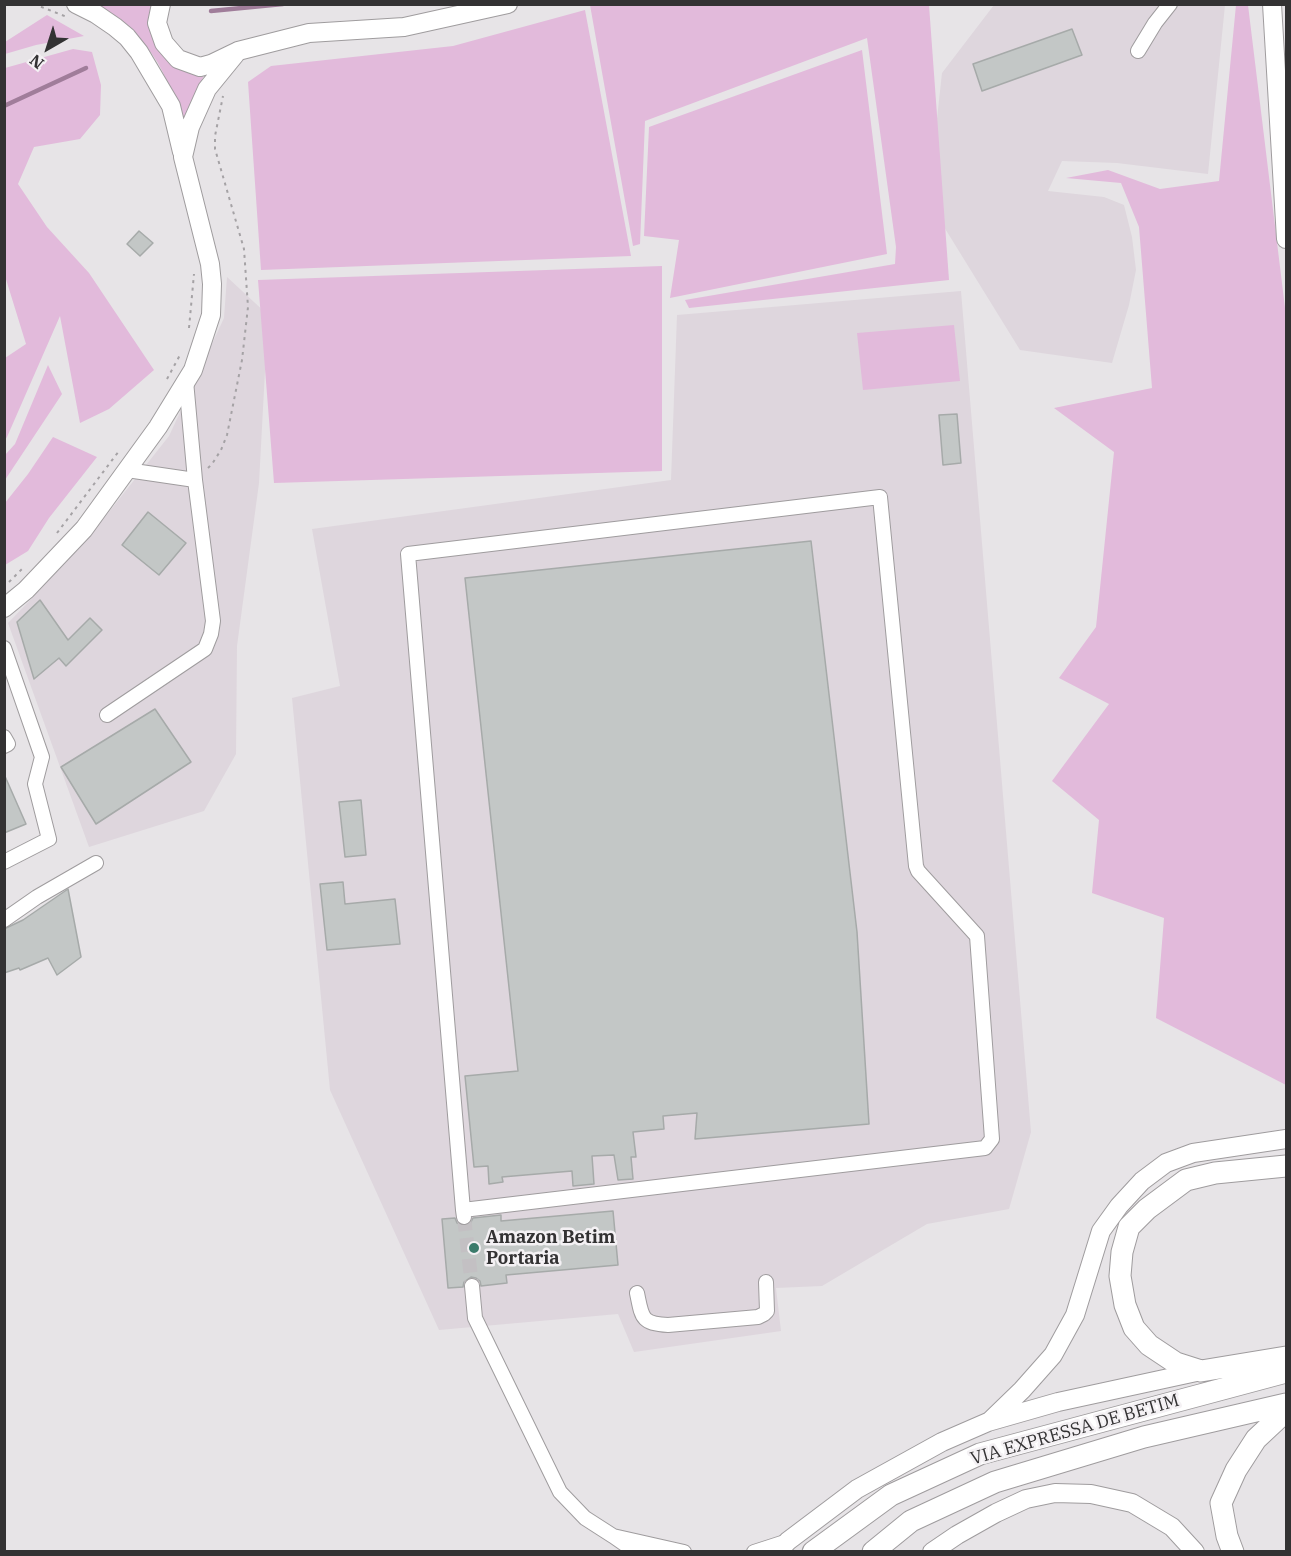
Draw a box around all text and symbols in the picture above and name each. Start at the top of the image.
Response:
north arrow [18,18,78,78]
text: N [25,50,48,74]
place label: Amazon Betim Portaria [486,1227,615,1270]
marker: Amazon Betim Portaria [467,1241,481,1255]
street label: VIA EXPRESSA DE BETIM [968,1390,1182,1470]

